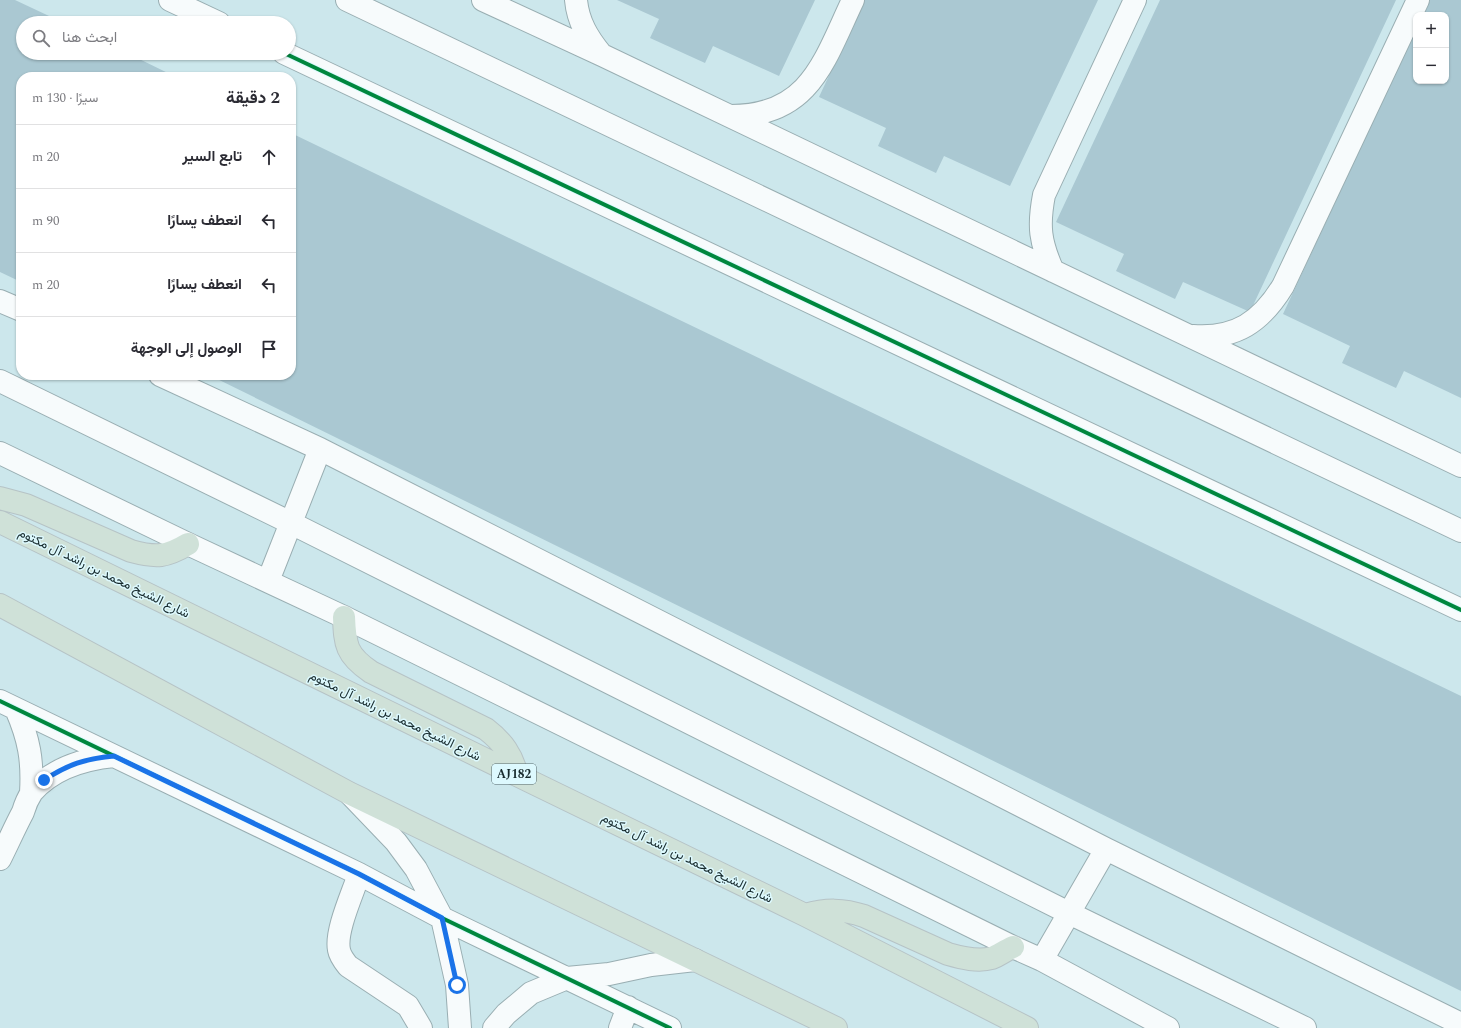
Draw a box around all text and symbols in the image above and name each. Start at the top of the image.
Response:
map controls [1413,12,1449,84]
button: + [1413,12,1449,48]
search box [16,16,296,60]
text: ابحث هنا [62,26,117,49]
icon: search [30,27,52,49]
button: − [1413,48,1449,84]
text: 2 دقيقة [226,85,280,111]
text: سيرًا · 130 m [32,88,98,108]
text: تابع السير [182,145,242,168]
icon: ahead [258,146,280,168]
text: 20 m [32,147,59,167]
text: انعطف يسارًا [167,209,242,232]
icon: left [258,210,280,232]
text: 90 m [32,211,59,231]
text: انعطف يسارًا [167,273,242,296]
icon: left [258,274,280,296]
text: 20 m [32,275,59,295]
text: الوصول إلى الوجهة [131,337,242,360]
icon: arrive [258,338,280,360]
street label: شارع الشيخ محمد بن راشد آل مكتوم [15,523,193,623]
street label: شارع الشيخ محمد بن راشد آل مكتوم [306,666,484,766]
road number: AJ182 [492,764,536,784]
route end [35,771,53,789]
street label: شارع الشيخ محمد بن راشد آل مكتوم [598,808,776,908]
route start [448,976,466,994]

